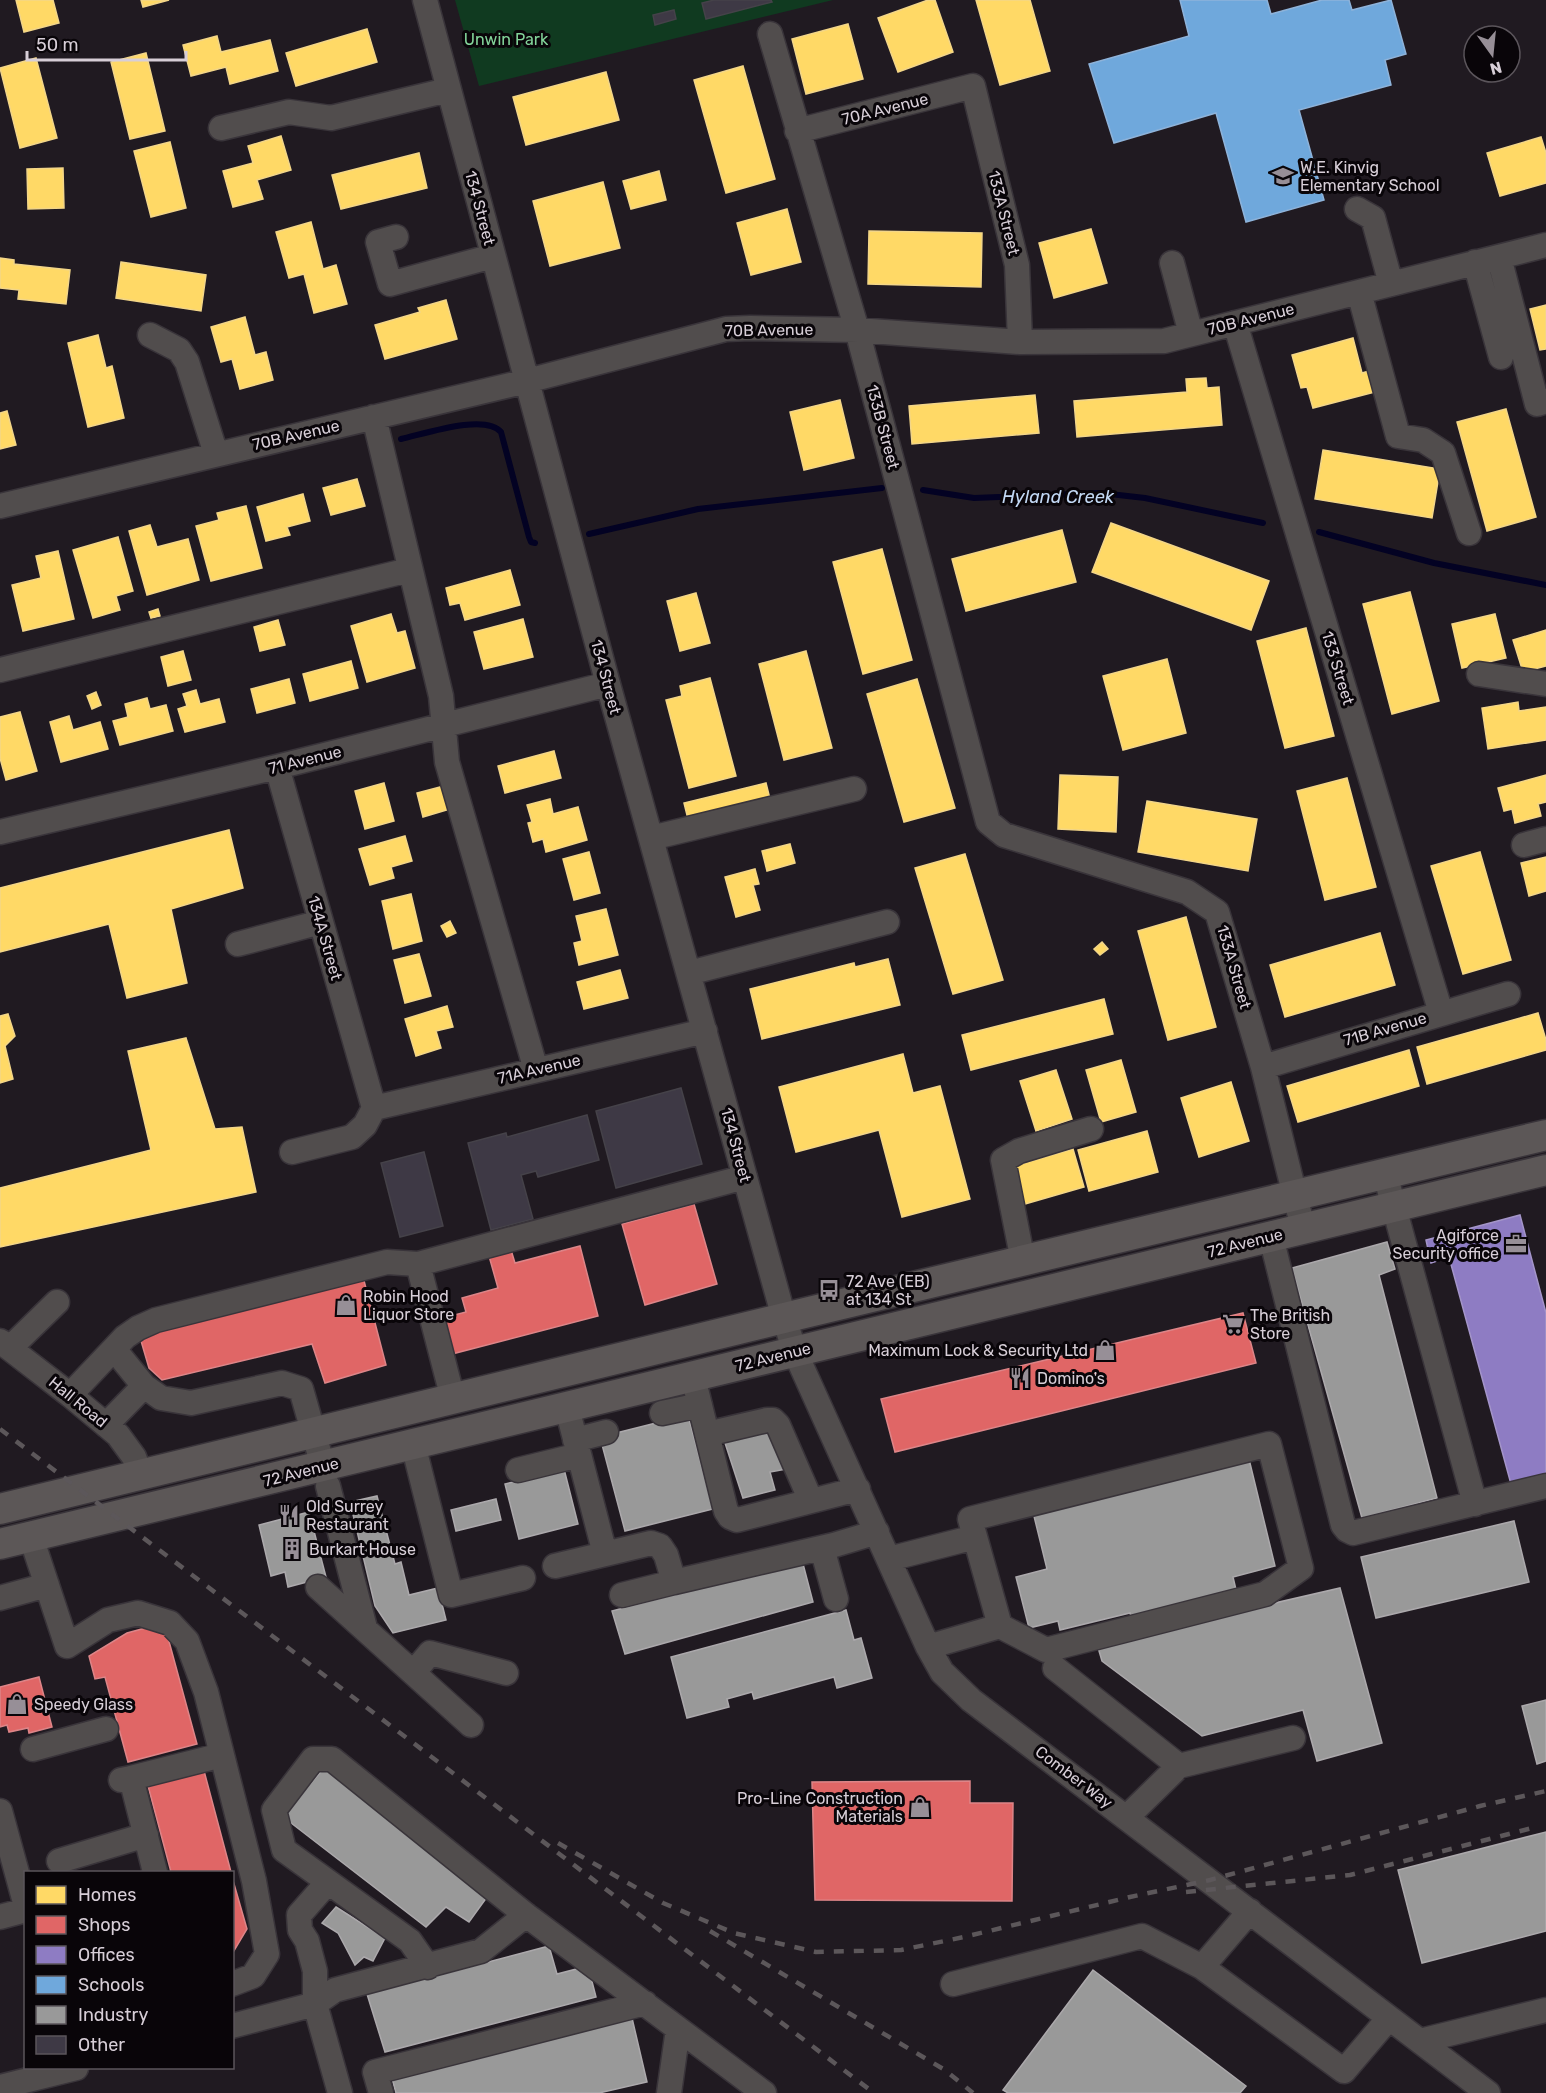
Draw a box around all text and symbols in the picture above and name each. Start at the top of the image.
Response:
scale bar [27,24,186,62]
north arrow [1462,24,1522,84]
park label: Unwin Park [464,30,549,49]
text: 50 m [36,34,79,56]
text: N [1488,57,1504,79]
street label: 70A Avenue [840,89,930,129]
place label: W.E. Kinvig Elementary School [1300,158,1440,195]
school or university icon: W.E. Kinvig Elementary School [1271,164,1295,188]
street label: 134 Street [461,169,499,247]
street label: 133A Street [984,169,1024,257]
street label: 70B Avenue [1206,299,1296,339]
street label: 70B Avenue [725,320,813,340]
street label: 133B Street [863,383,903,471]
street label: 70B Avenue [251,416,341,454]
water label: Hyland Creek [1002,486,1115,508]
street label: 133 Street [1318,629,1358,707]
street label: 134 Street [587,638,625,716]
street label: 71 Avenue [267,742,344,778]
street label: 134A Street [304,894,346,982]
street label: 133A Street [1213,923,1255,1011]
street label: 71B Avenue [1341,1008,1429,1050]
street label: 71A Avenue [496,1050,583,1088]
street label: 134 Street [717,1106,755,1184]
street label: 72 Avenue [1205,1224,1285,1262]
place label: Agiforce Security office [1393,1226,1499,1263]
office icon: Agiforce Security office [1504,1232,1528,1256]
place label: 72 Ave (EB) at 134 St [846,1272,930,1309]
bus stop icon: 72 Ave (EB) at 134 St [817,1278,841,1302]
place label: Robin Hood Liquor Store [363,1287,454,1324]
shop icon: Robin Hood Liquor Store [334,1293,358,1317]
place label: The British Store [1250,1306,1330,1343]
supermarket icon: The British Store [1221,1312,1245,1336]
street label: 72 Avenue [733,1338,813,1376]
shop icon: Maximum Lock & Security Ltd [1093,1338,1117,1362]
place label: Maximum Lock & Security Ltd [868,1341,1088,1360]
restaurant icon: Domino's [1008,1366,1032,1390]
place label: Domino's [1037,1369,1105,1388]
street label: Hall Road [45,1373,111,1431]
street label: 72 Avenue [261,1453,341,1491]
place label: Old Surrey Restaurant [306,1497,389,1534]
restaurant icon: Old Surrey Restaurant [277,1503,301,1527]
building icon: Burkart House [280,1537,304,1561]
place label: Burkart House [309,1540,416,1559]
shop icon: Speedy Glass [5,1692,29,1716]
place label: Speedy Glass [34,1695,133,1714]
street label: Comber Way [1032,1742,1117,1812]
place label: Pro-Line Construction Materials [737,1789,903,1826]
shop icon: Pro-Line Construction Materials [908,1795,932,1819]
legend [24,1871,234,2069]
text: Homes [78,1884,136,1906]
text: Shops [78,1914,130,1936]
text: Offices [78,1944,135,1966]
text: Schools [78,1974,144,1996]
text: Industry [78,2004,148,2026]
text: Other [78,2034,125,2056]

